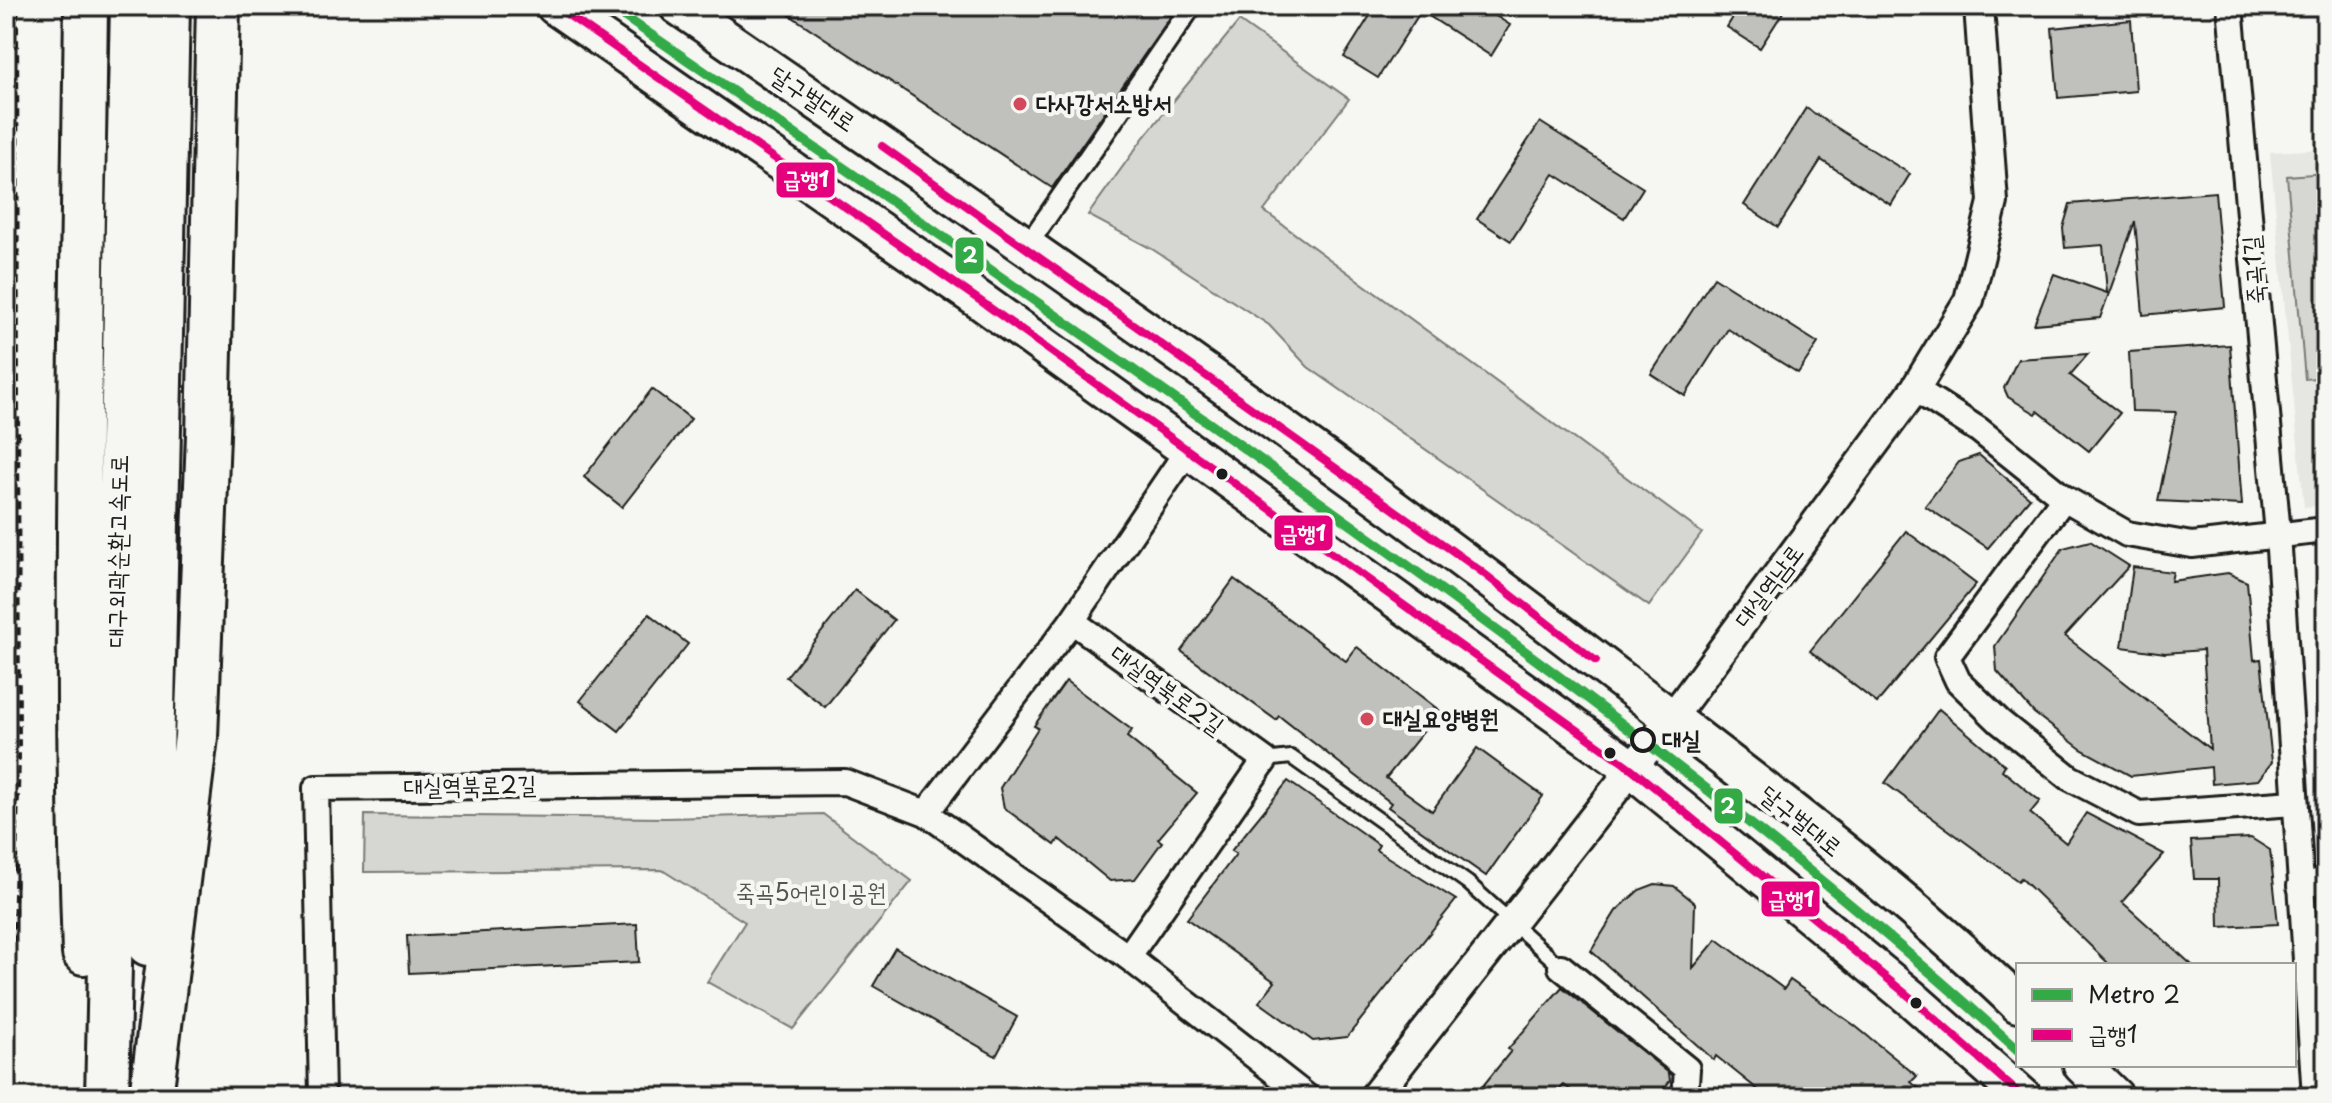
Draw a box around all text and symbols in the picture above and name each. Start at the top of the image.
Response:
street label: 달구벌대로 [764,55,864,139]
place label: 다사강서소방서 [1036,84,1171,120]
marker: 다사강서소방서 [1011,95,1029,113]
line badge: 급행1 [775,161,836,199]
text: 급행1 [783,161,829,194]
street label: 죽곡1길 [2231,234,2273,306]
line badge: 2 [954,236,985,275]
text: 2 [962,237,978,270]
street label: 대구외곽순환고속도로 [96,454,136,648]
unlabelled marker [1214,466,1230,482]
line badge: 급행1 [1273,514,1334,552]
text: 급행1 [1280,515,1326,548]
street label: 대실역남로 [1724,535,1811,634]
street label: 대실역북로2길 [1104,635,1233,742]
place label: 대실요양병원 [1383,699,1499,735]
marker: 대실요양병원 [1358,710,1376,728]
place label: 대실 [1662,720,1701,756]
marker: 대실 [1631,728,1655,752]
unlabelled marker [1602,745,1618,761]
street label: 대실역북로2길 [403,765,537,803]
street label: 달구벌대로 [1753,775,1851,864]
line badge: 2 [1713,787,1744,825]
text: 2 [1720,788,1736,821]
park label: 죽곡5어린이공원 [736,873,886,909]
line badge: 급행1 [1760,880,1821,918]
text: 급행1 [1768,881,1814,914]
legend [2016,963,2296,1067]
text: Metro 2 [2088,975,2180,1011]
unlabelled marker [1908,995,1924,1011]
text: 급행1 [2088,1015,2137,1051]

